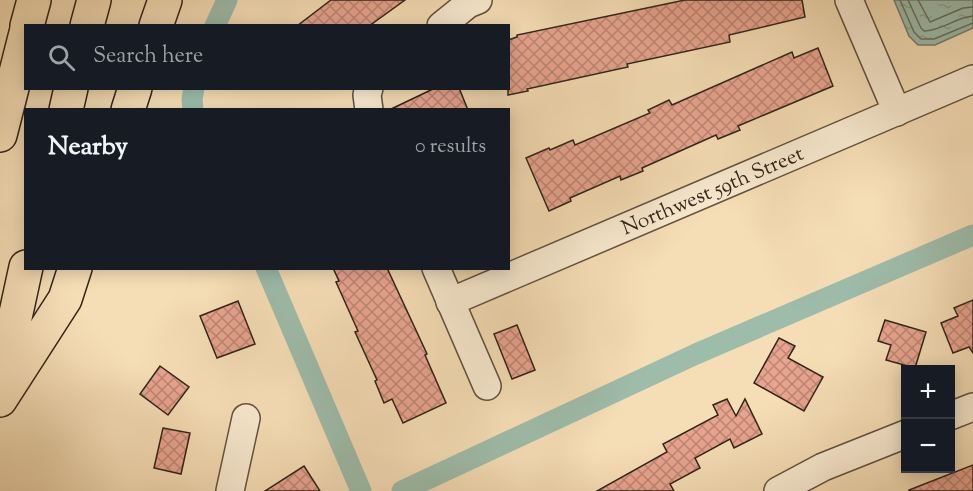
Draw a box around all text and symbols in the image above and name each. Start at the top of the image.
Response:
search box [24,24,510,90]
icon: search [45,41,78,74]
text: Search here [93,41,203,73]
text: Nearby [48,129,128,166]
text: 0 results [415,133,486,162]
street label: Northwest 59th Street [617,140,809,244]
map controls [901,365,955,473]
button: + [901,365,955,419]
button: − [901,419,955,473]

